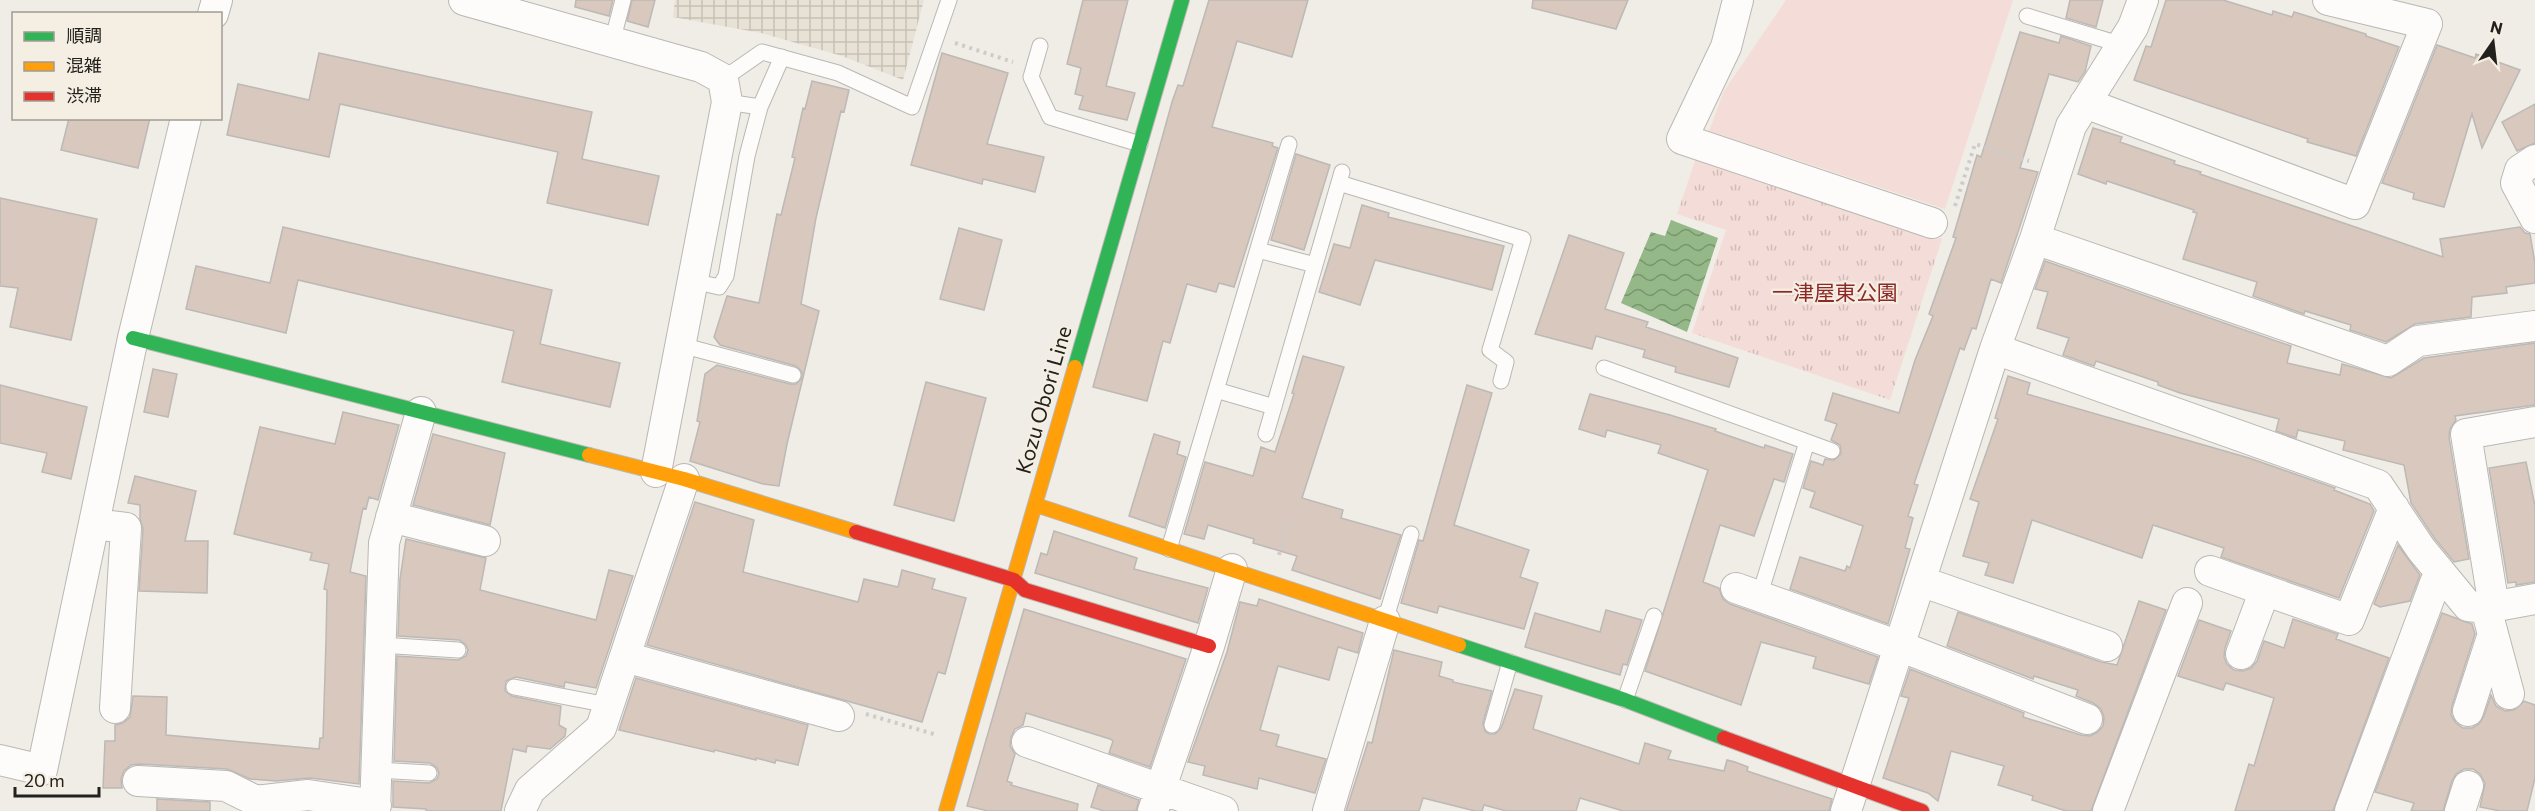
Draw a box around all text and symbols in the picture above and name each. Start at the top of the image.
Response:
legend [12,12,222,120]
north arrow [2463,12,2523,72]
text: N [2489,16,2505,38]
text: 順調 [66,24,102,46]
text: 混雑 [66,54,102,76]
text: 渋滞 [66,84,102,106]
park label: 一津屋東公園 [1772,279,1898,304]
street label: Kozu Obori Line [1010,323,1076,476]
scale bar [15,760,99,798]
text: 20 m [24,769,65,791]

